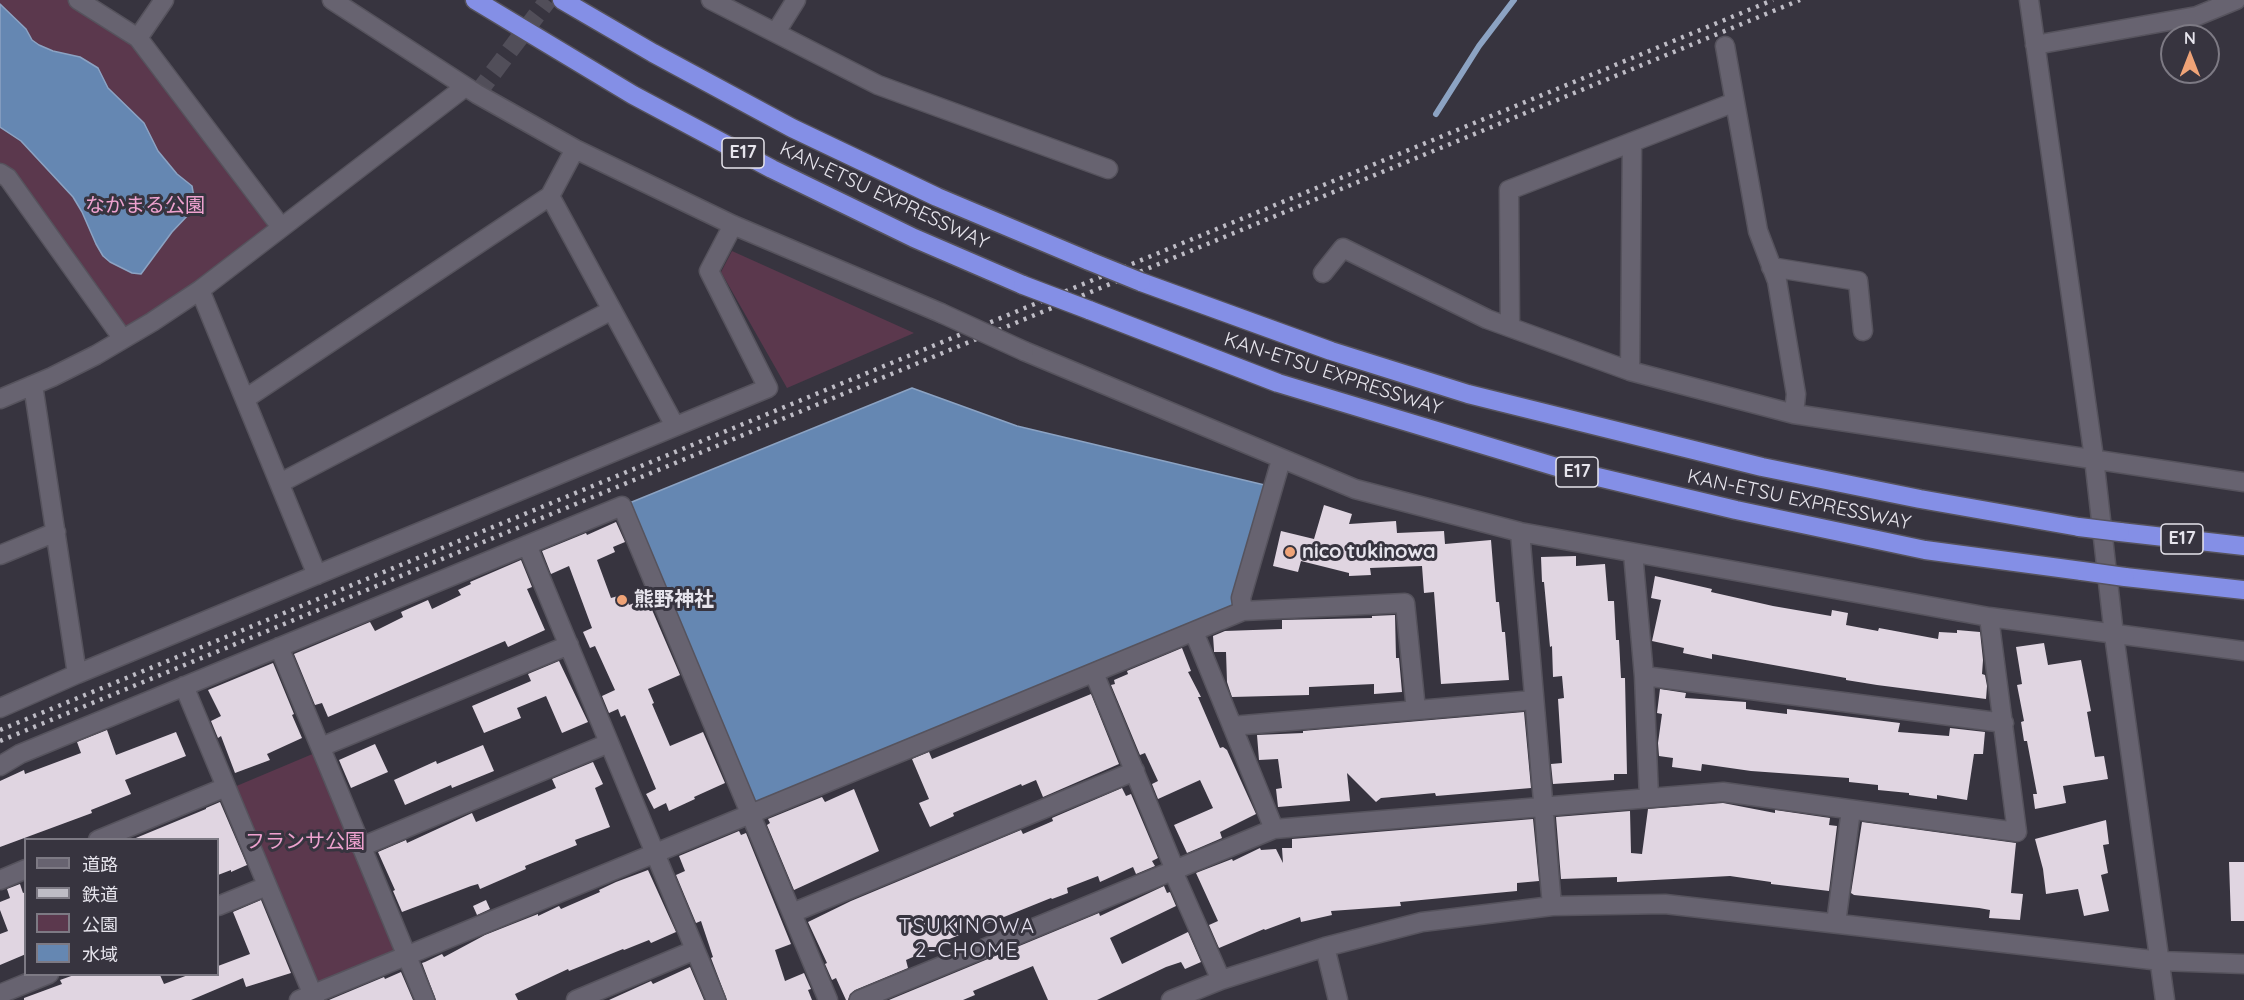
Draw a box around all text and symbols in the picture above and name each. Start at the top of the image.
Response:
north arrow [2160,24,2220,84]
text: N [2184,28,2196,48]
street label: KAN-ETSU EXPRESSWAY [776,137,992,255]
road number: E17 [722,138,764,168]
park label: なかまる公園 [85,194,205,218]
street label: KAN-ETSU EXPRESSWAY [1221,327,1445,421]
road number: E17 [1556,457,1598,487]
street label: KAN-ETSU EXPRESSWAY [1685,465,1913,535]
road number: E17 [2161,524,2203,554]
place label: nico tukinowa [1302,540,1436,564]
marker: nico tukinowa [1283,545,1297,559]
place label: 熊野神社 [634,588,714,612]
marker: 熊野神社 [615,593,629,607]
park label: フランサ公園 [245,830,365,854]
legend [24,838,219,976]
text: 道路 [82,853,118,876]
text: 鉄道 [82,883,118,906]
text: 公園 [82,913,118,936]
district label: TSUKINOWA 2-CHOME [898,914,1036,964]
text: 水域 [82,943,118,966]

